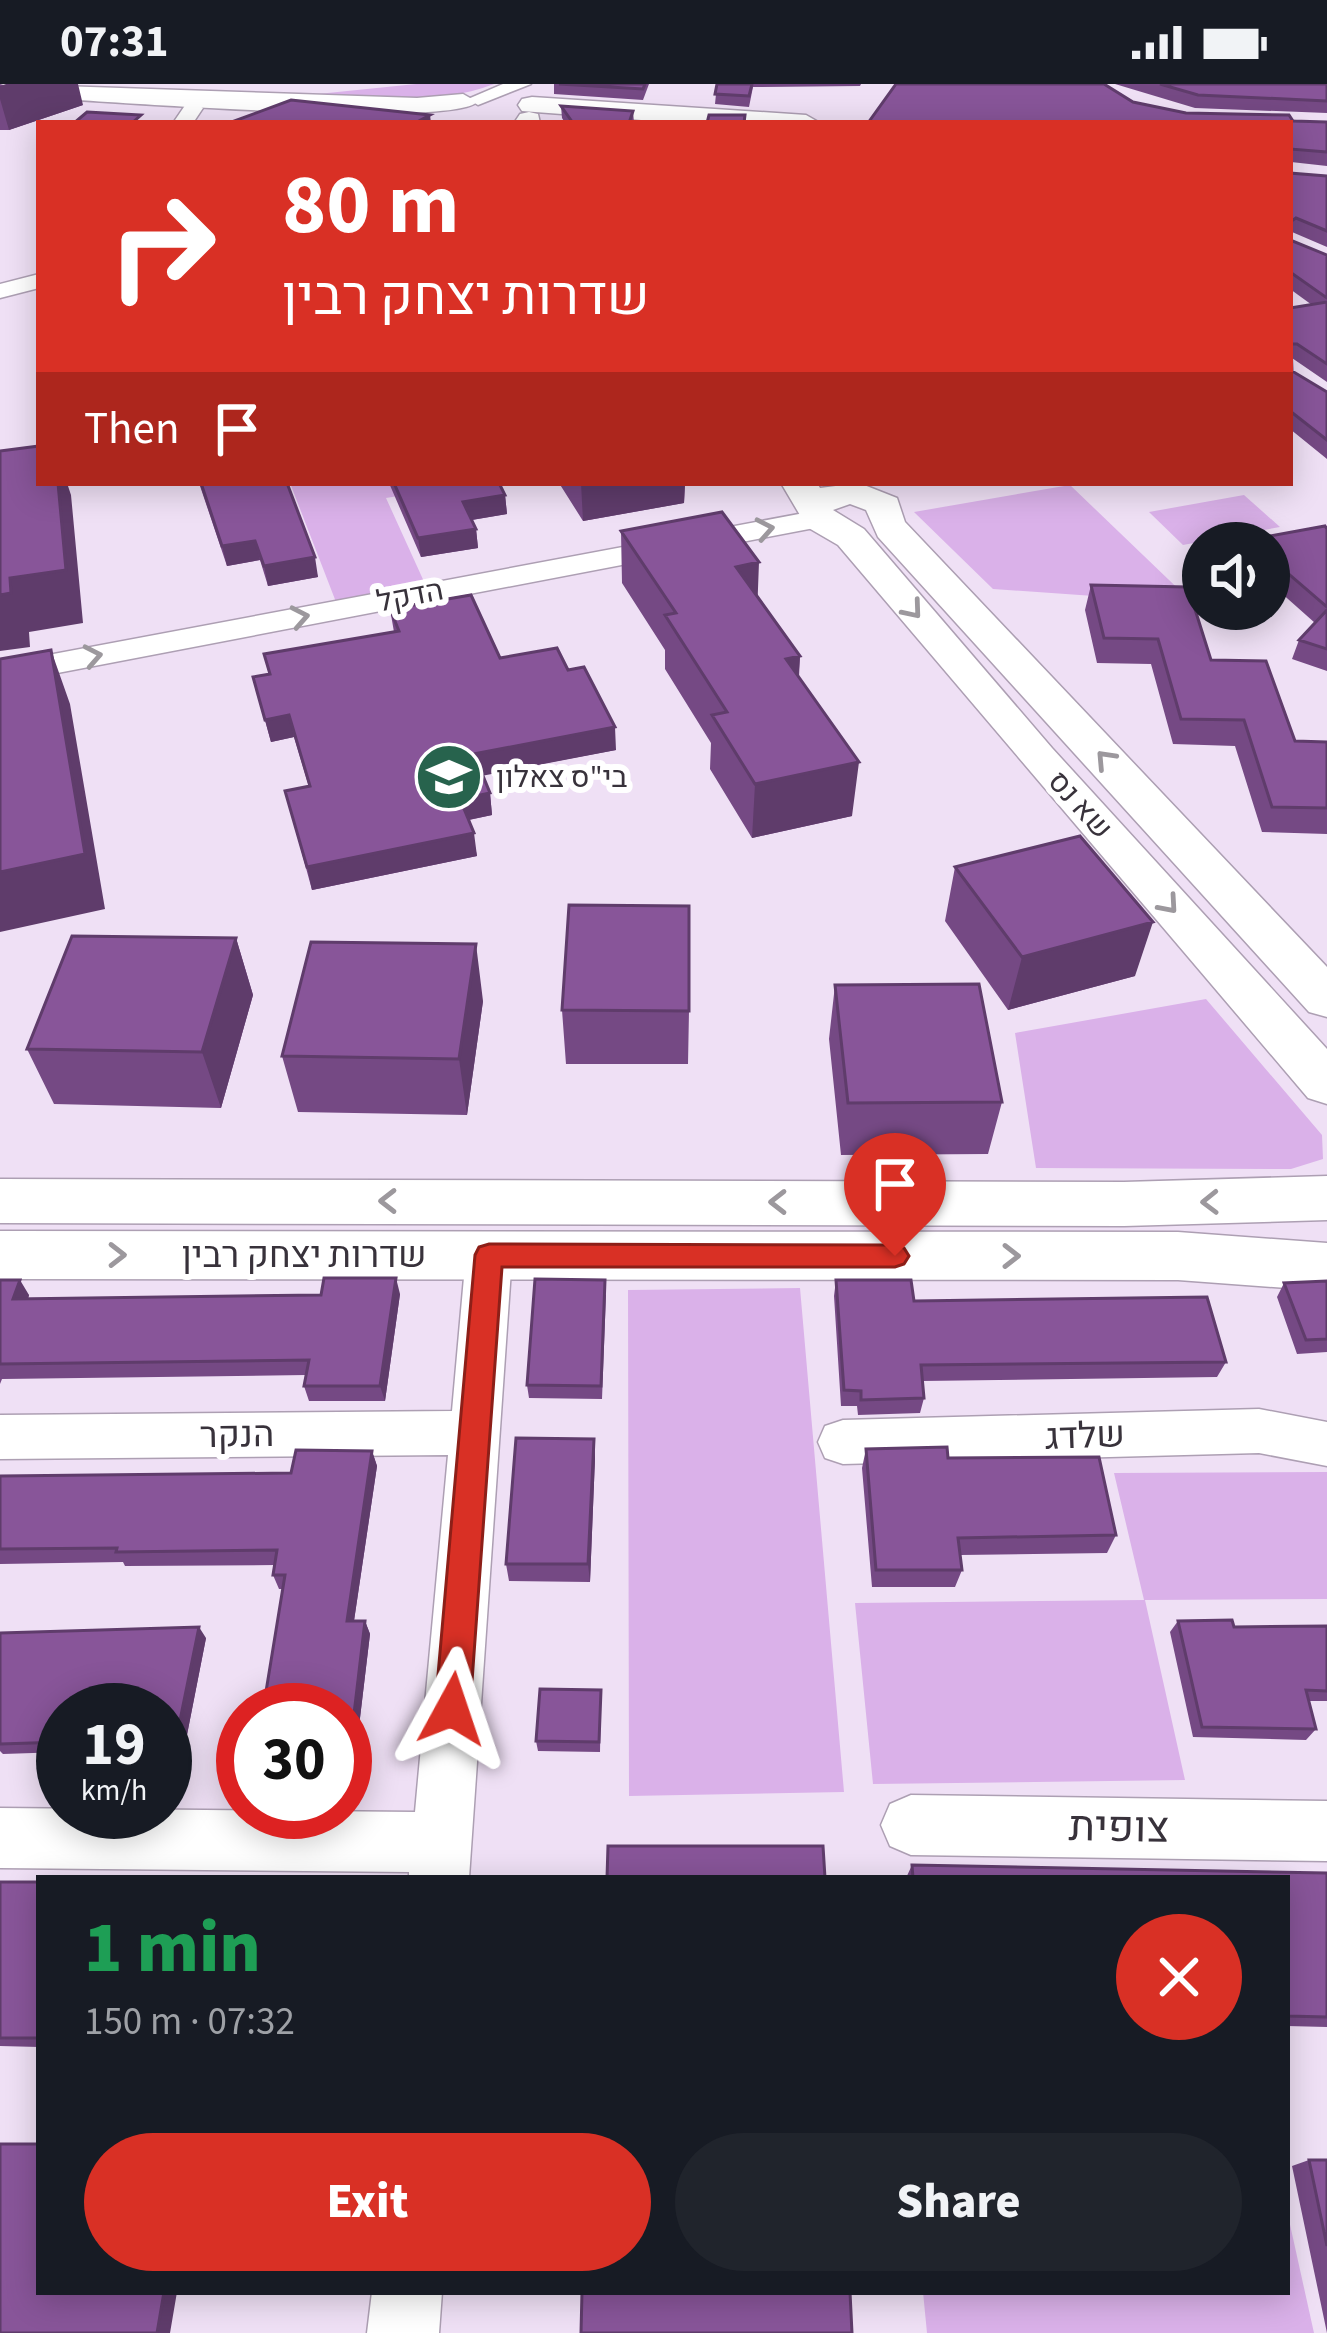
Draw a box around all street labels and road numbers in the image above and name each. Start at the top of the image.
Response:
street label: הדקל [373,568,447,624]
street label: שא נס [1038,761,1122,849]
street label: שדרות יצחק רבין [181,1230,427,1281]
street label: הנקר [199,1409,275,1461]
street label: שלדג [1044,1409,1126,1463]
street label: צופית [1068,1797,1170,1859]

